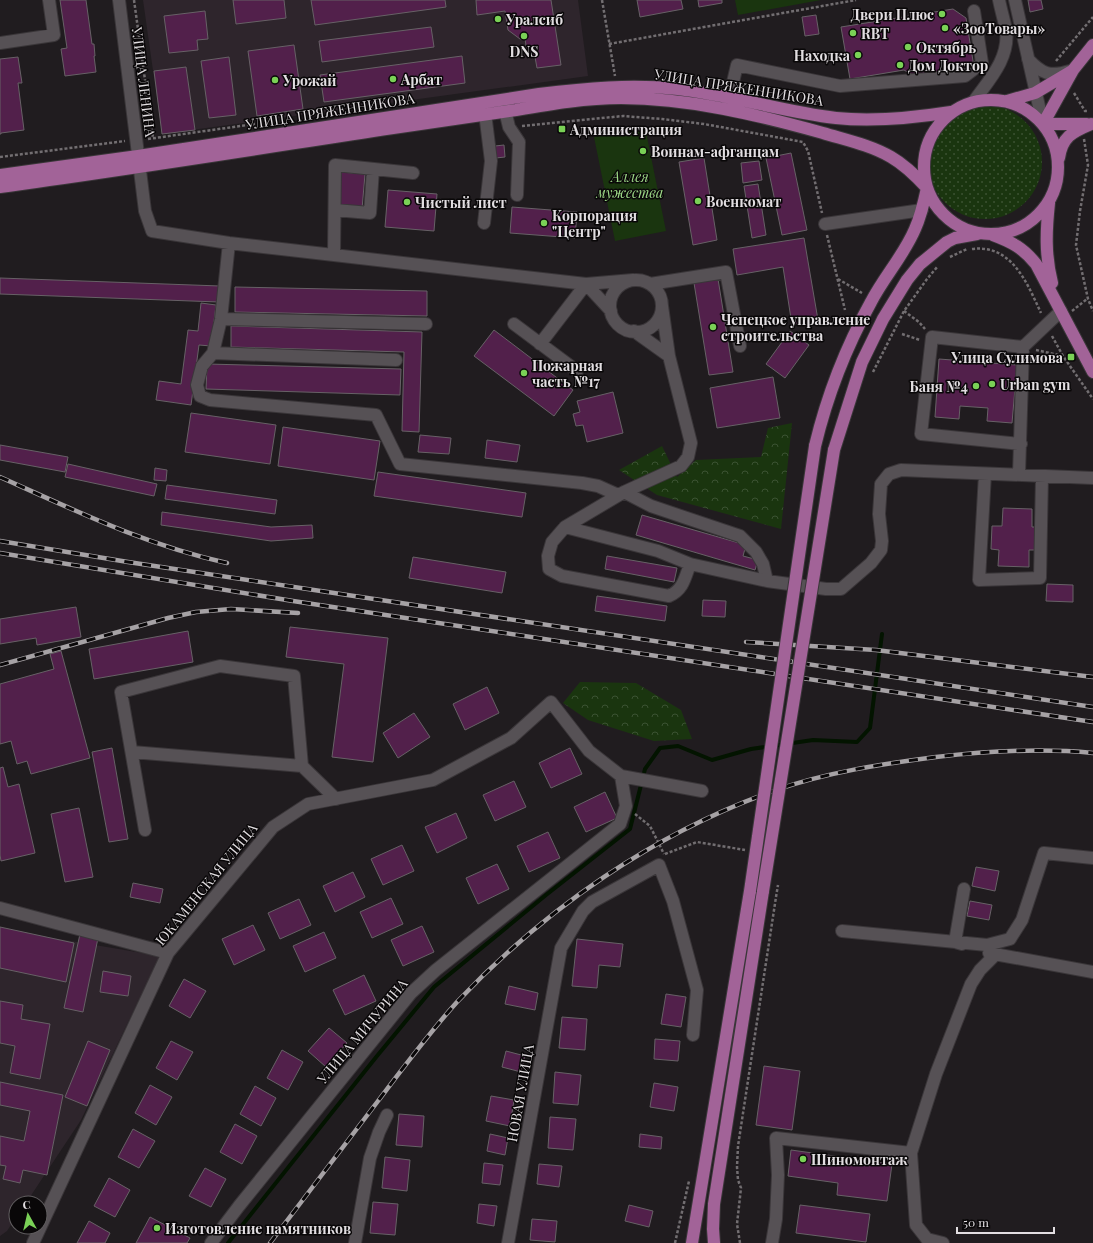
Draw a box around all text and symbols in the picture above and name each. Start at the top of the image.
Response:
place label: Двери Плюс [851,5,934,24]
marker: Двери Плюс [937,9,947,19]
place label: Уралсиб [505,10,563,29]
marker: Уралсиб [493,14,503,24]
place label: «ЗооТовары» [953,19,1045,38]
marker: «ЗооТовары» [940,23,950,33]
place label: RBT [861,24,889,43]
street label: УЛИЦА ЛЕНИНА [128,25,160,138]
marker: RBT [848,28,858,38]
marker: DNS [519,31,529,41]
place label: Октябрь [916,38,976,57]
place label: DNS [509,42,539,61]
marker: Октябрь [903,42,913,52]
place label: Находка [794,46,851,65]
marker: Находка [853,50,863,60]
place label: Дом Доктор [908,56,988,75]
marker: Дом Доктор [895,60,905,70]
street label: УЛИЦА ПРЯЖЕННИКОВА [652,64,825,110]
place label: Арбат [400,70,442,89]
place label: Урожай [282,71,337,90]
marker: Арбат [388,74,398,84]
marker: Урожай [270,75,280,85]
street label: УЛИЦА ПРЯЖЕННИКОВА [243,88,416,134]
place label: Администрация [569,120,682,139]
marker: Администрация [557,124,567,134]
place label: Воинам-афганцам [651,142,780,161]
marker: Воинам-афганцам [638,146,648,156]
park label: Аллея мужества [596,167,663,202]
place label: Военкомат [706,192,781,211]
place label: Чистый лист [415,193,507,212]
marker: Военкомат [693,196,703,206]
marker: Чистый лист [402,197,412,207]
place label: Корпорация "Центр" [552,206,637,241]
marker: Корпорация "Центр" [539,218,549,228]
place label: Чепецкое управление строительства [721,310,870,345]
marker: Чепецкое управление строительства [708,322,718,332]
place label: Улица Сулимова [950,348,1064,367]
marker: Улица Сулимова [1066,352,1076,362]
place label: Пожарная часть №17 [532,356,603,391]
marker: Пожарная часть №17 [519,368,529,378]
place label: Urban gym [1000,375,1071,394]
place label: Баня №4 [910,377,968,396]
marker: Urban gym [987,379,997,389]
marker: Баня №4 [971,381,981,391]
street label: ЮКАМЕНСКАЯ УЛИЦА [151,819,261,949]
street label: УЛИЦА МИЧУРИНА [312,974,412,1088]
street label: НОВАЯ УЛИЦА [502,1042,538,1143]
place label: Шиномонтаж [811,1150,908,1169]
marker: Шиномонтаж [798,1154,808,1164]
north arrow [8,1195,48,1235]
text: С [22,1197,32,1213]
scale bar [957,1209,1054,1235]
text: 50 m [963,1214,989,1230]
place label: Изготовление памятников [165,1219,351,1238]
marker: Изготовление памятников [152,1223,162,1233]

